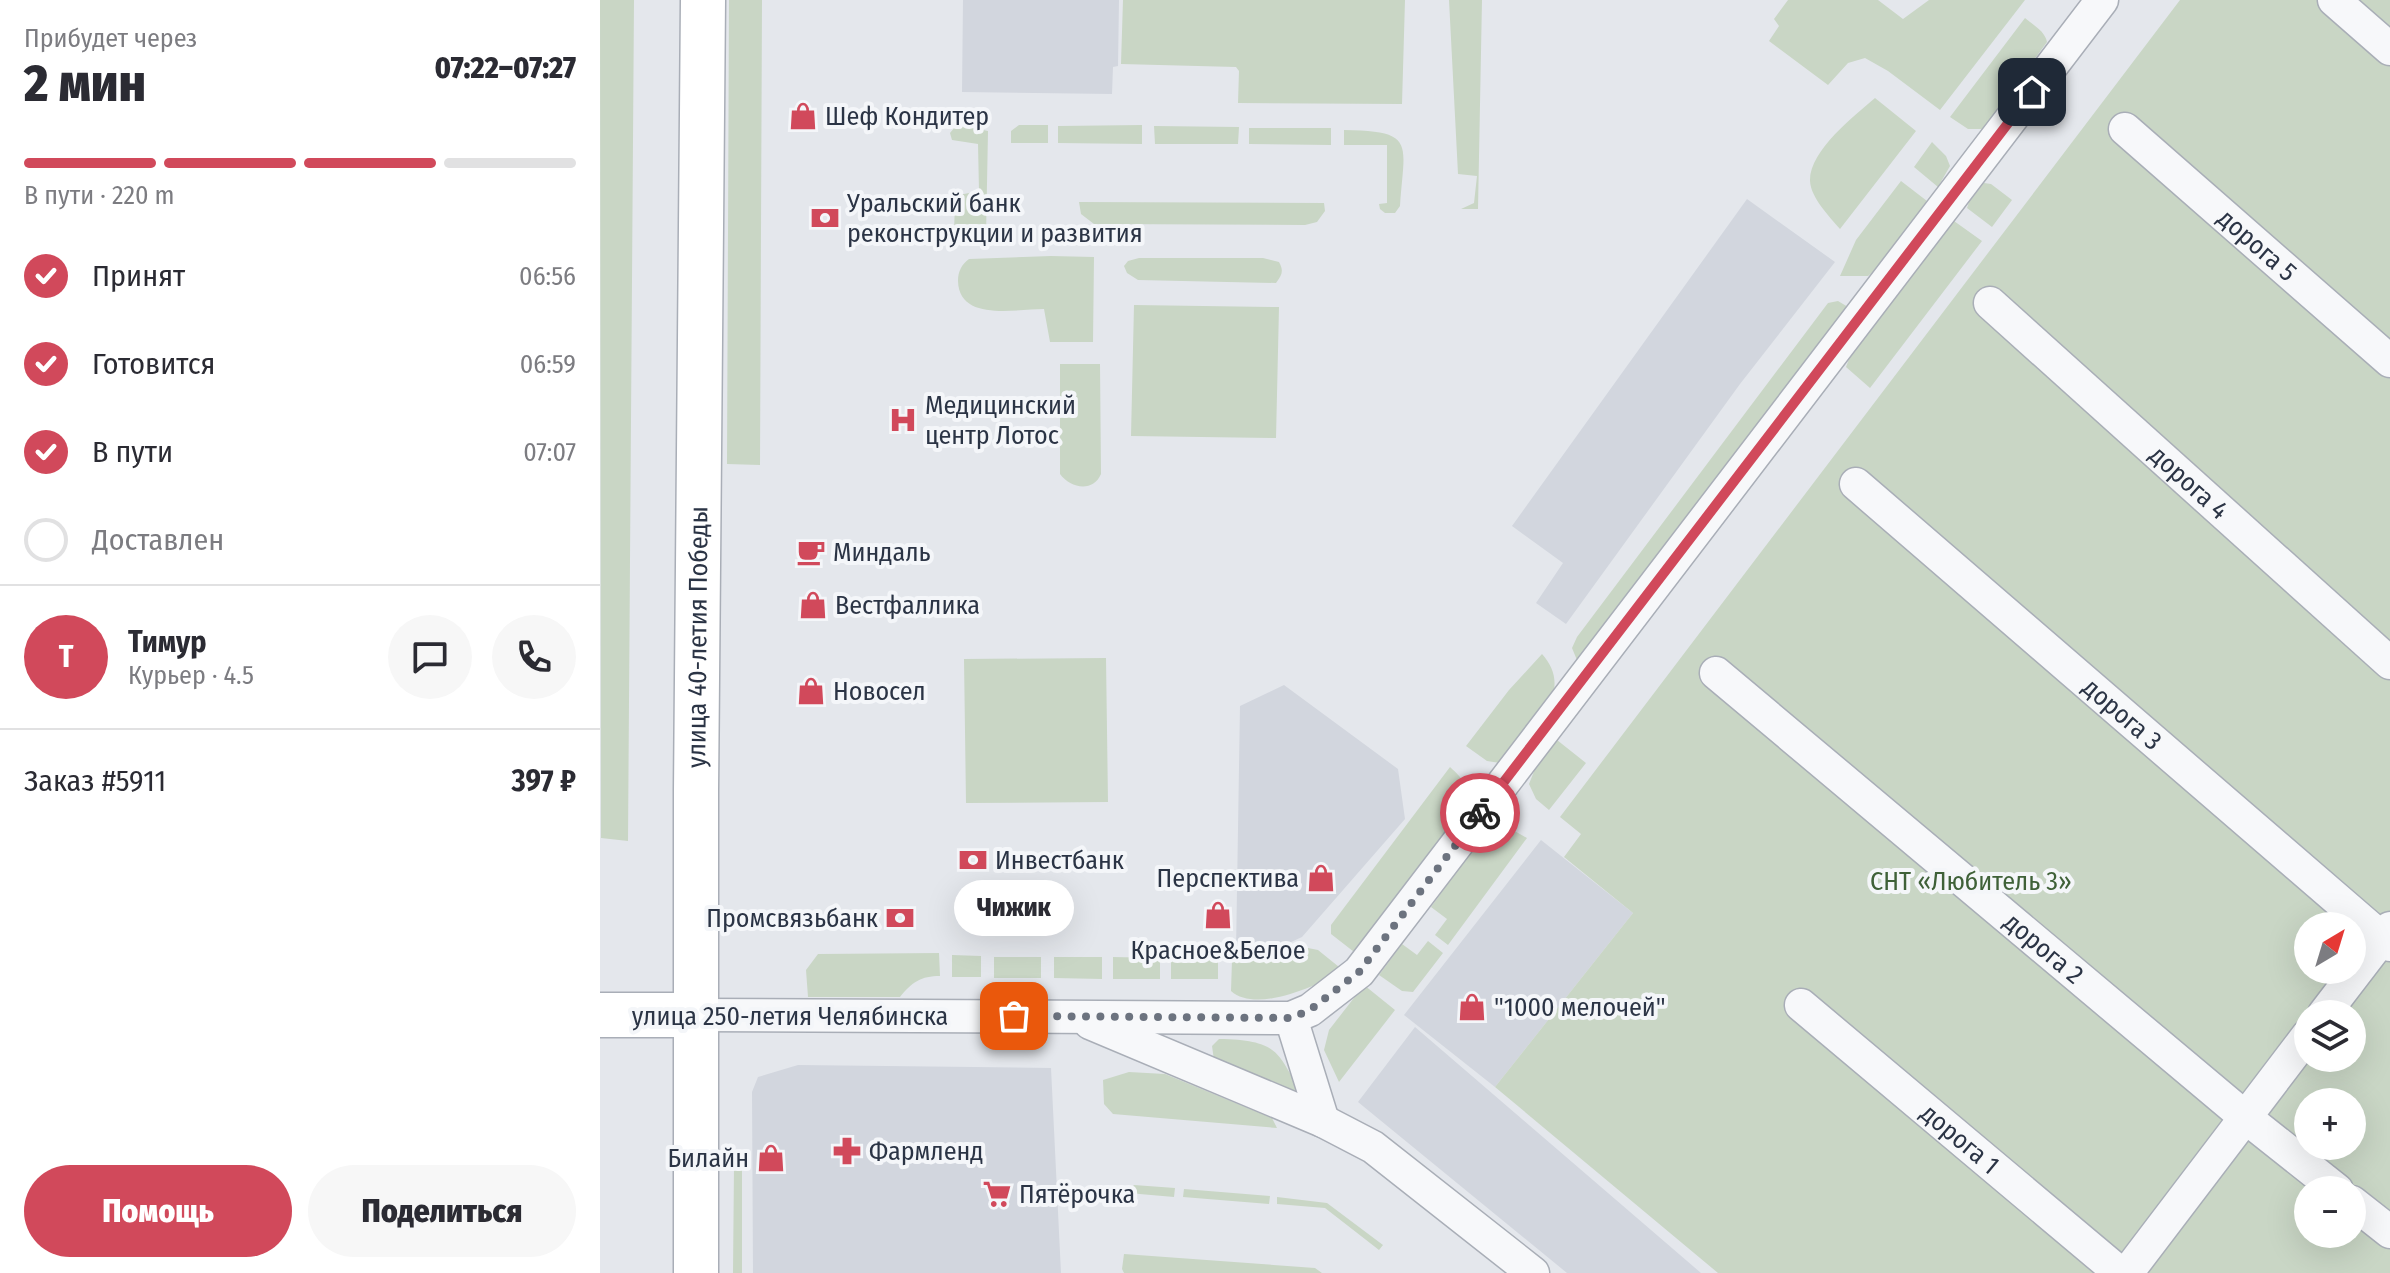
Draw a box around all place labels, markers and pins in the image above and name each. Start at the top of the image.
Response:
pin [1998,58,2066,126]
shop icon: Шеф Кондитер [788,101,818,131]
place label: Шеф Кондитер [825,101,989,132]
place label: Уральский банк реконструкции и развития [846,188,1143,249]
bank icon: Уральский банк реконструкции и развития [810,203,840,233]
place label: Медицинский центр Лотос [925,390,1076,451]
hospital icon: Медицинский центр Лотос [888,405,918,435]
cafe icon: Миндаль [796,537,826,567]
place label: Миндаль [833,537,931,568]
shop icon: Вестфаллика [798,590,828,620]
place label: Вестфаллика [835,590,980,621]
shop icon: Новосел [796,676,826,706]
place label: Новосел [833,676,926,707]
bank icon: Инвестбанк [958,845,988,875]
place label: Инвестбанк [995,845,1124,876]
place label: Перспектива [1157,863,1299,894]
shop icon: Перспектива [1306,863,1336,893]
callout: Чижик [954,880,1074,936]
shop icon: Красное&Белое [1203,900,1233,930]
place label: Промсвязьбанк [706,903,878,934]
bank icon: Промсвязьбанк [885,903,915,933]
place label: Красное&Белое [1130,935,1306,966]
pin [980,982,1048,1050]
shop icon: "1000 мелочей" [1457,992,1487,1022]
place label: "1000 мелочей" [1494,992,1666,1023]
pharmacy icon: Фармленд [832,1136,862,1166]
place label: Фармленд [869,1136,983,1167]
place label: Билайн [667,1143,749,1174]
shop icon: Билайн [756,1143,786,1173]
supermarket icon: Пятёрочка [982,1179,1012,1209]
place label: Пятёрочка [1019,1179,1135,1210]

